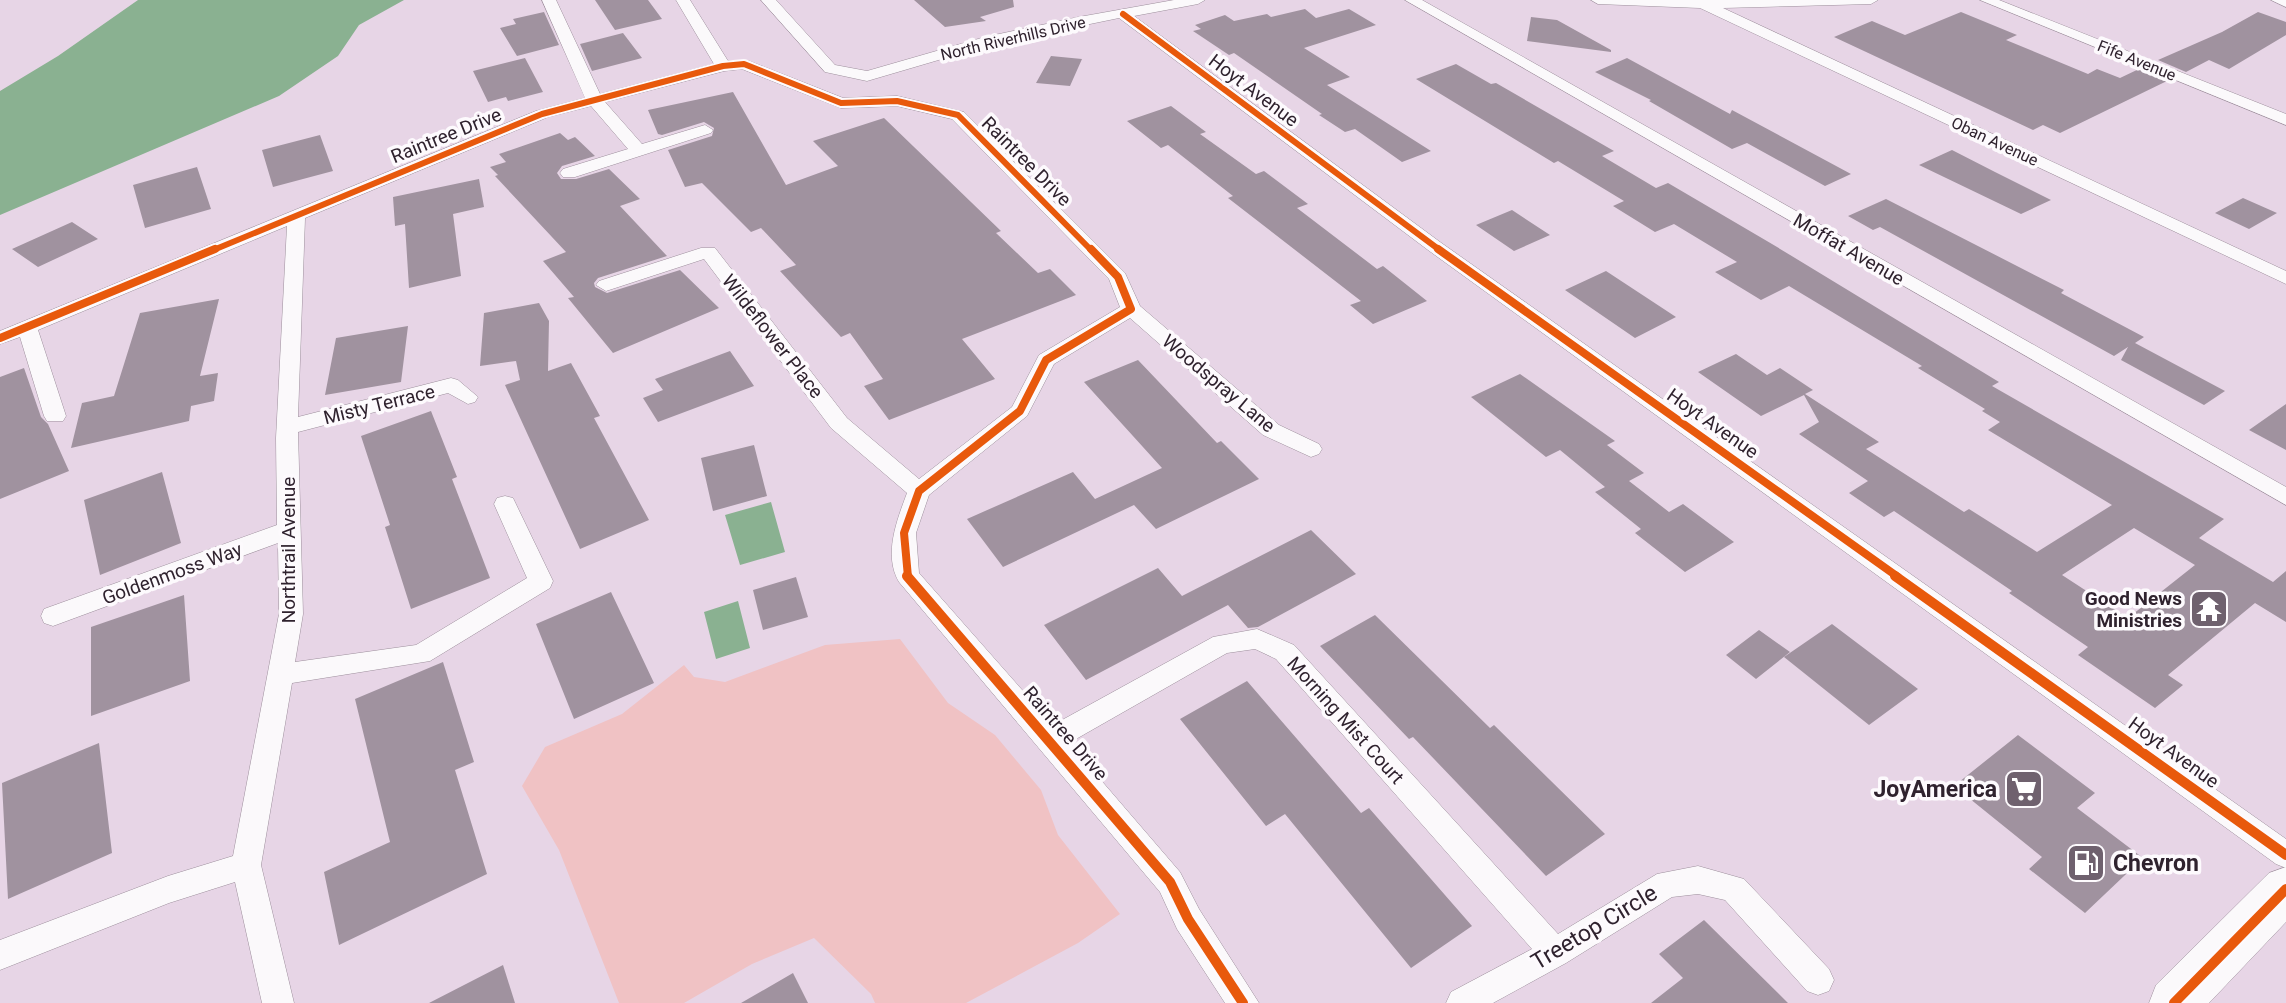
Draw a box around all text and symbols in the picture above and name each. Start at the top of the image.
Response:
street label: North Riverhills Drive [939,13,1088,64]
street label: Fife Avenue [2095,36,2179,85]
street label: Hoyt Avenue [1204,49,1303,132]
street label: Raintree Drive [388,103,505,168]
street label: Raintree Drive [977,112,1076,211]
street label: Oban Avenue [1948,113,2041,170]
street label: Moffat Avenue [1789,208,1908,290]
street label: Wildeflower Place [717,270,828,403]
street label: Woodspray Lane [1157,329,1280,437]
street label: Misty Terrace [321,380,437,429]
street label: Hoyt Avenue [1663,384,1763,463]
street label: Northtrail Avenue [277,477,300,623]
street label: Goldenmoss Way [99,537,245,609]
place label: Good News Ministries [2085,587,2182,632]
temple icon: Good News Ministries [2188,588,2230,630]
street label: Morning Mist Court [1282,652,1409,789]
street label: Raintree Drive [1019,682,1113,785]
street label: Hoyt Avenue [2124,712,2223,793]
supermarket icon: JoyAmerica [2003,768,2045,810]
place label: JoyAmerica [1874,776,1997,803]
fuel station icon: Chevron [2065,842,2107,884]
place label: Chevron [2113,850,2199,877]
street label: Treetop Circle [1526,879,1662,976]

